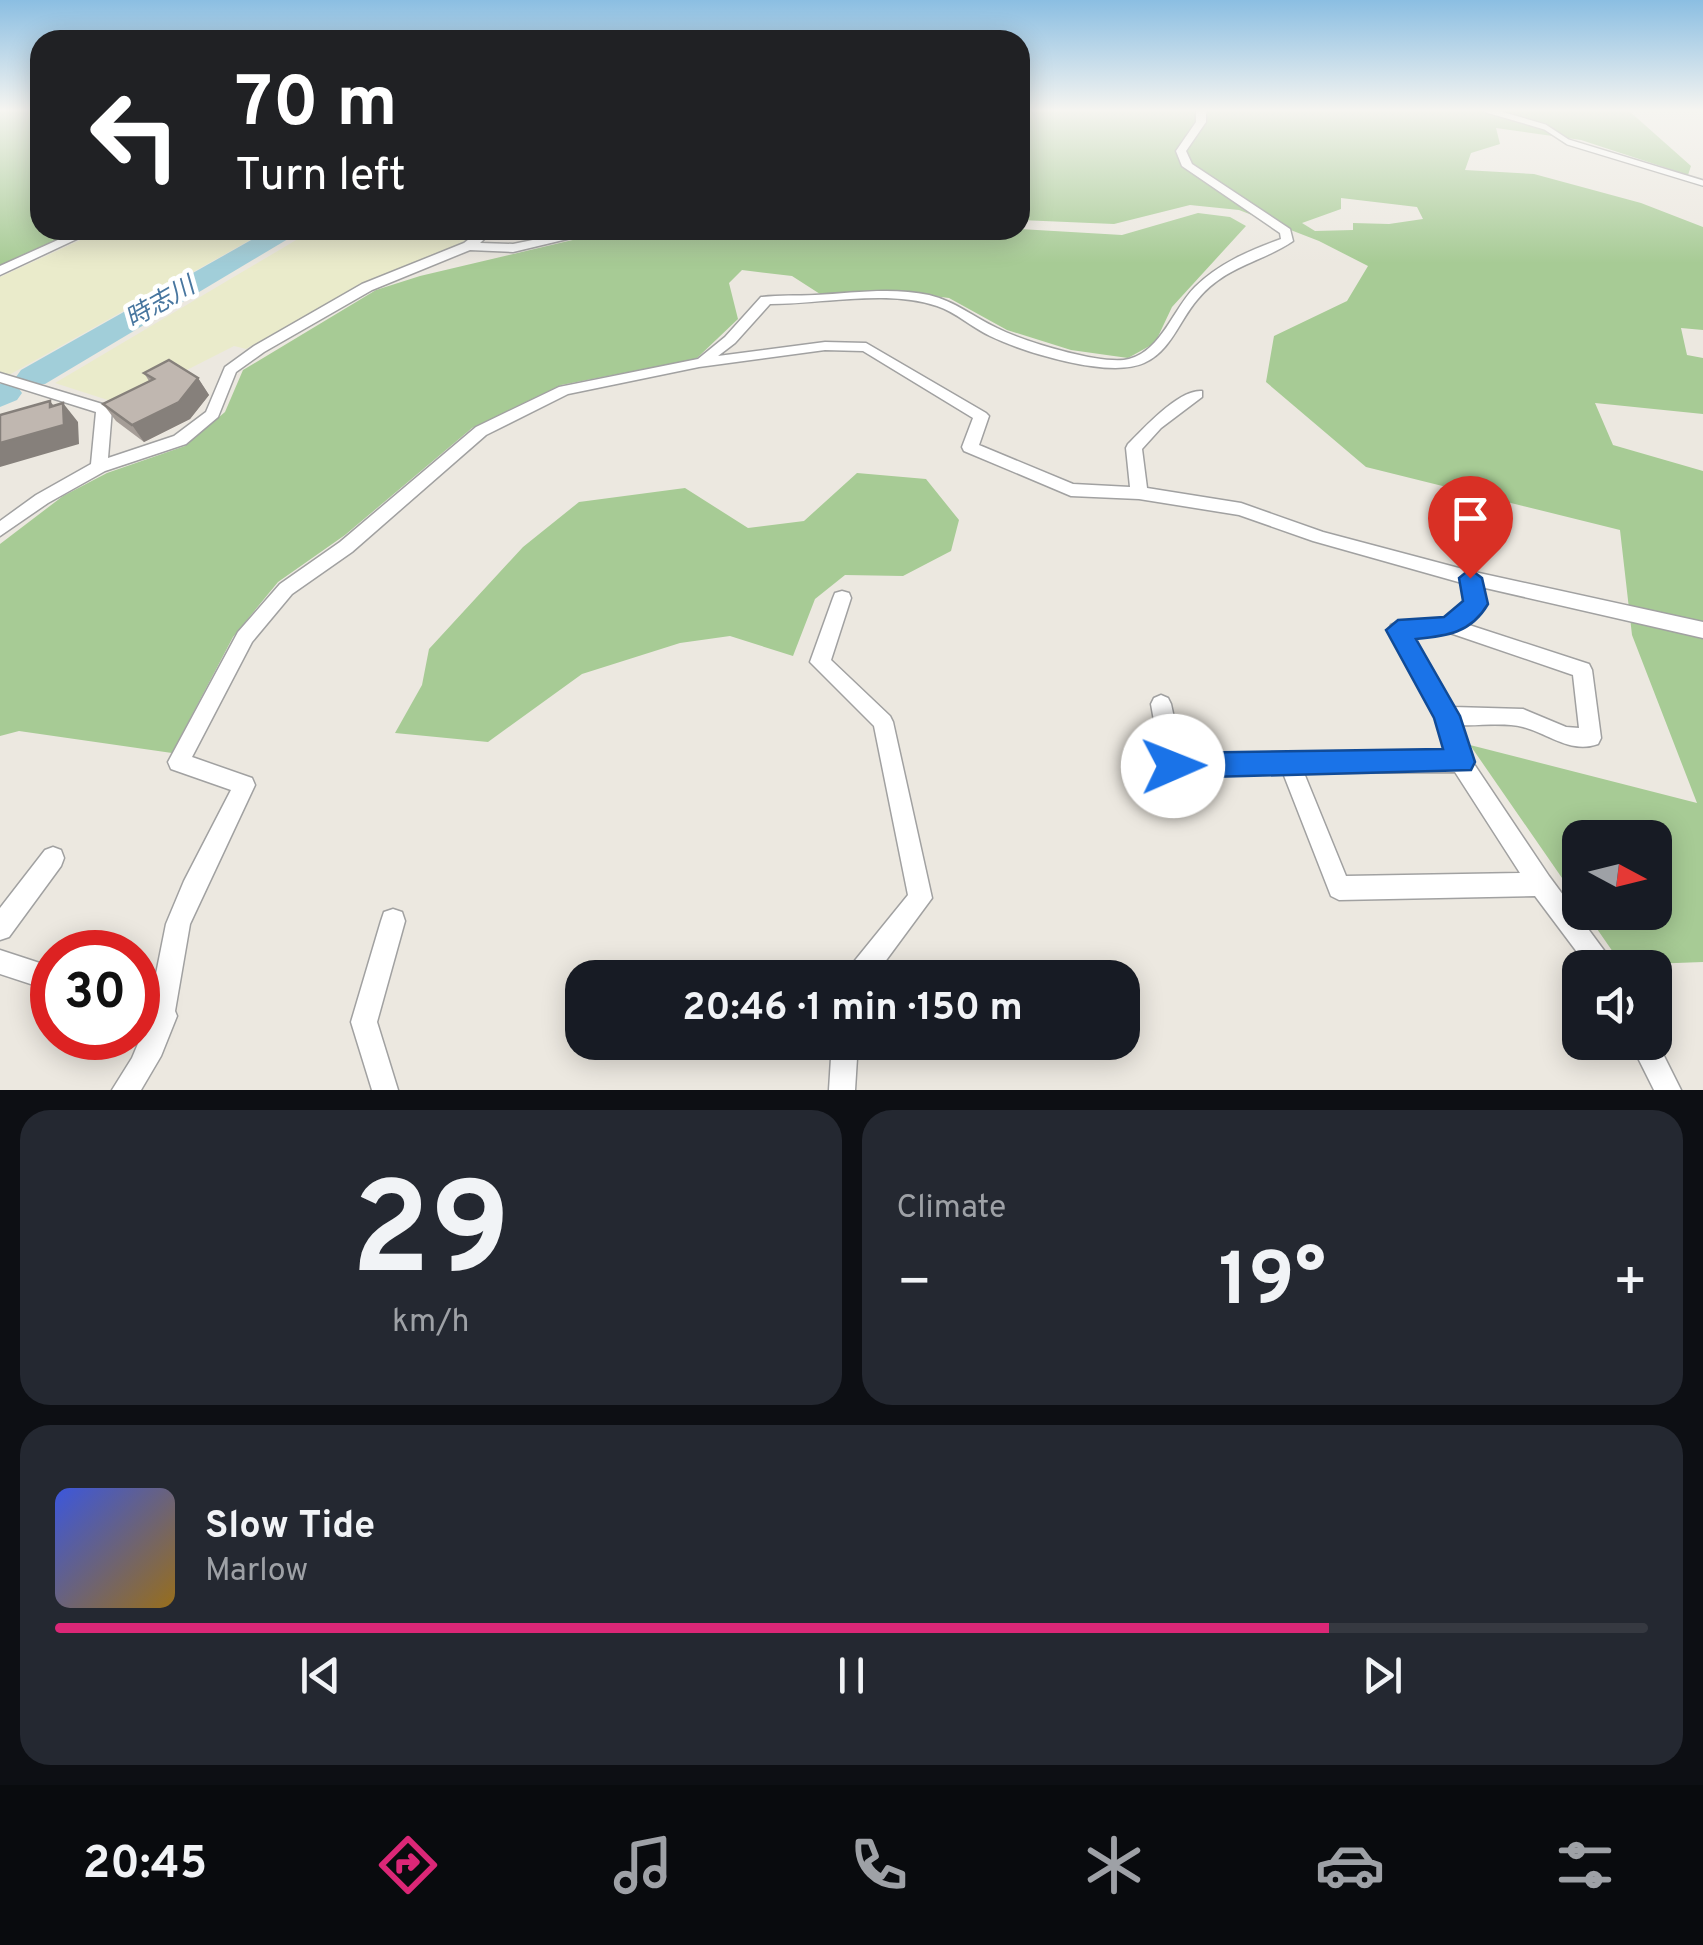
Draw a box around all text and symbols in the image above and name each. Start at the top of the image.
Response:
text: 70 m [235,62,398,151]
icon: left [70,70,200,200]
text: Turn left [235,149,406,206]
water label: 時志川 [121,270,204,337]
pin [1428,476,1513,579]
icon: arrive [1443,491,1498,546]
position arrow [1121,714,1225,818]
north arrow [1562,820,1672,930]
map controls [1562,820,1672,1060]
speed limit sign: 30 [30,930,160,1060]
button: sound [1562,950,1672,1060]
text: 20:46 · 1 min · 150 m [682,985,1023,1034]
text: 29 [351,1155,510,1320]
text: Climate [897,1189,1006,1229]
text: 19° [1219,1237,1326,1332]
text: − [897,1250,932,1320]
text: + [1613,1250,1648,1320]
text: km/h [392,1303,470,1343]
text: Slow Tide [205,1503,375,1552]
text: Marlow [205,1552,308,1592]
icon: previous [293,1648,348,1703]
icon: pause [824,1648,879,1703]
icon: next [1355,1648,1410,1703]
icon: directions [373,1830,443,1900]
icon: music [608,1830,678,1900]
icon: phone [844,1830,914,1900]
icon: climate [1079,1830,1149,1900]
icon: car [1315,1830,1385,1900]
icon: filters [1550,1830,1620,1900]
text: 20:45 [83,1837,207,1894]

